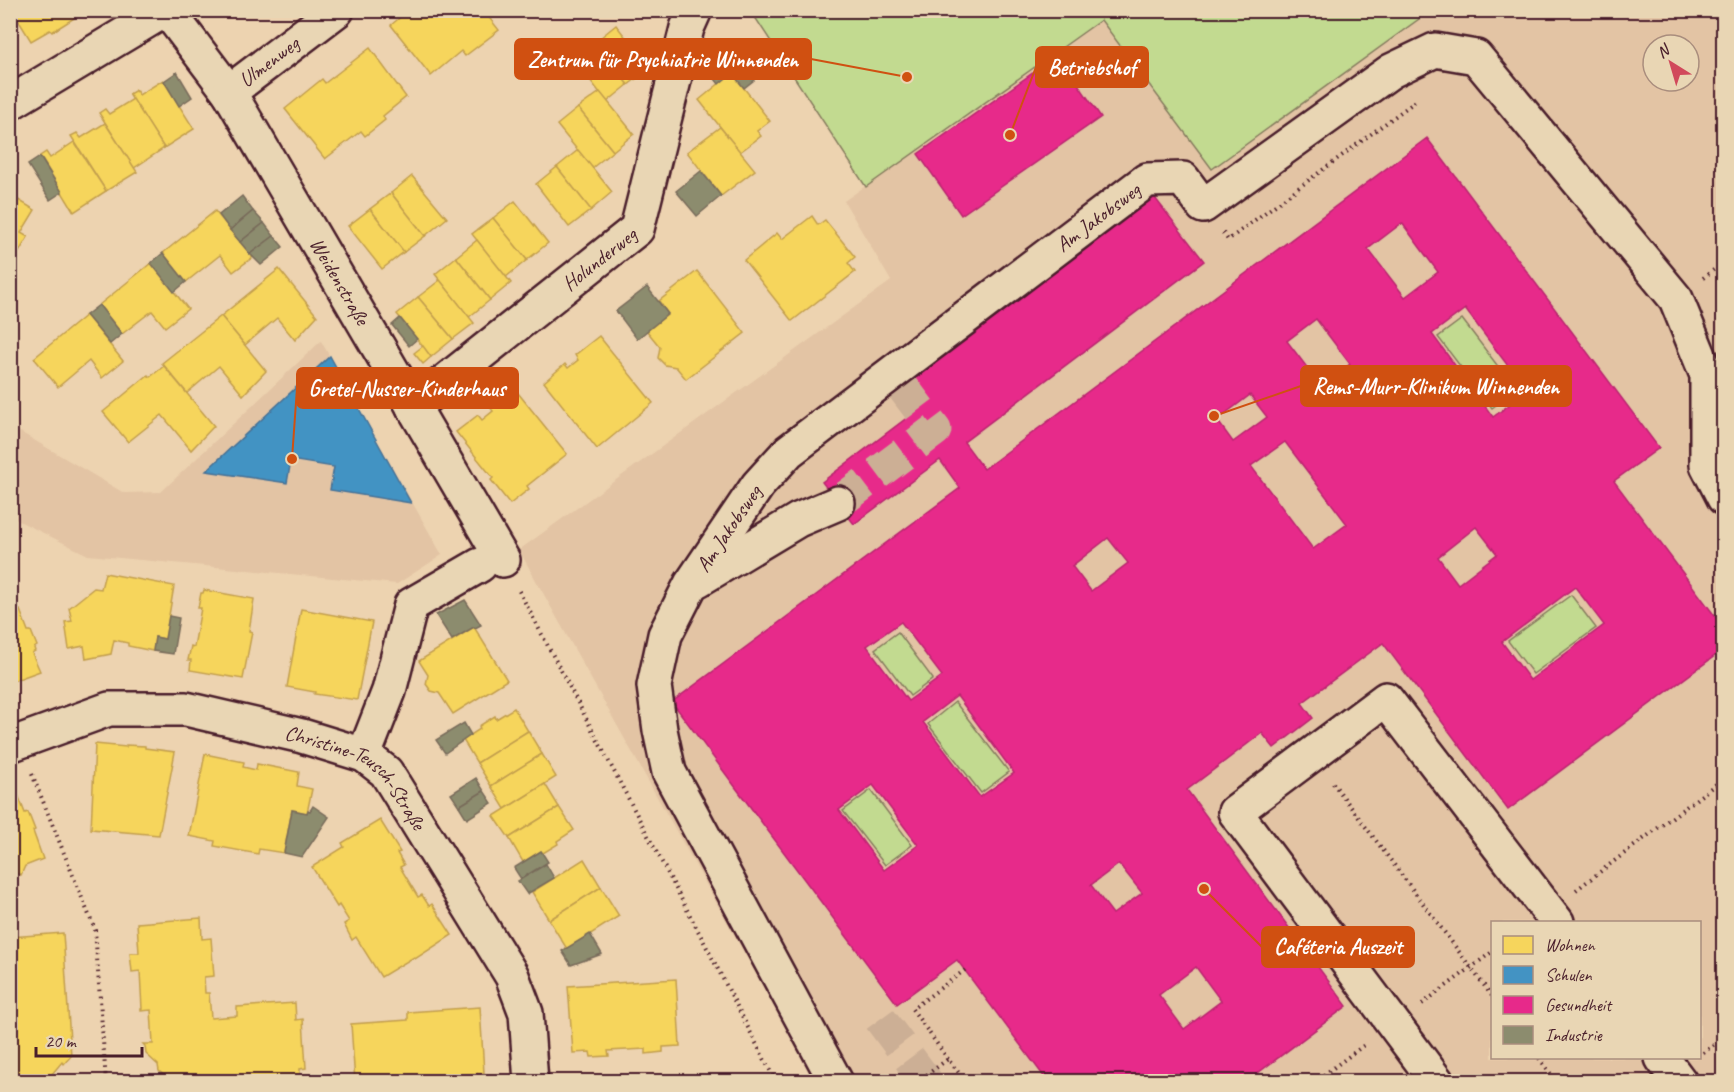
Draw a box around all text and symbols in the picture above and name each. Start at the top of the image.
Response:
street label: Ulmenweg [234,30,305,93]
north arrow [1641,33,1701,93]
callout: Zentrum für Psychiatrie Winnenden [515,39,811,79]
text: N [1653,39,1675,63]
text: Zentrum für Psychiatrie Winnenden [528,46,800,74]
callout: Betriebshof [1036,47,1148,87]
text: Betriebshof [1048,54,1141,82]
street label: Am Jakobsweg [1051,176,1147,257]
street label: Holunderweg [557,220,643,296]
street label: Weidenstraße [304,233,376,331]
callout: Rems-Murr-Klinikum Winnenden [1301,366,1571,406]
callout: Gretel-Nusser-Kinderhaus [297,368,518,408]
text: Rems-Murr-Klinikum Winnenden [1313,373,1561,401]
text: Gretel-Nusser-Kinderhaus [309,375,508,403]
street label: Am Jakobsweg [690,479,768,577]
street label: Christine-Teusch-Straße [282,719,433,836]
legend [1491,921,1701,1059]
callout: Caféteria Auszeit [1262,927,1414,967]
text: Caféteria Auszeit [1274,933,1405,961]
text: Wohnen [1545,934,1596,956]
text: Schulen [1545,964,1593,986]
text: Gesundheit [1545,994,1613,1016]
scale bar [36,1020,142,1058]
text: Industrie [1545,1024,1603,1046]
text: 20 m [45,1030,78,1052]

